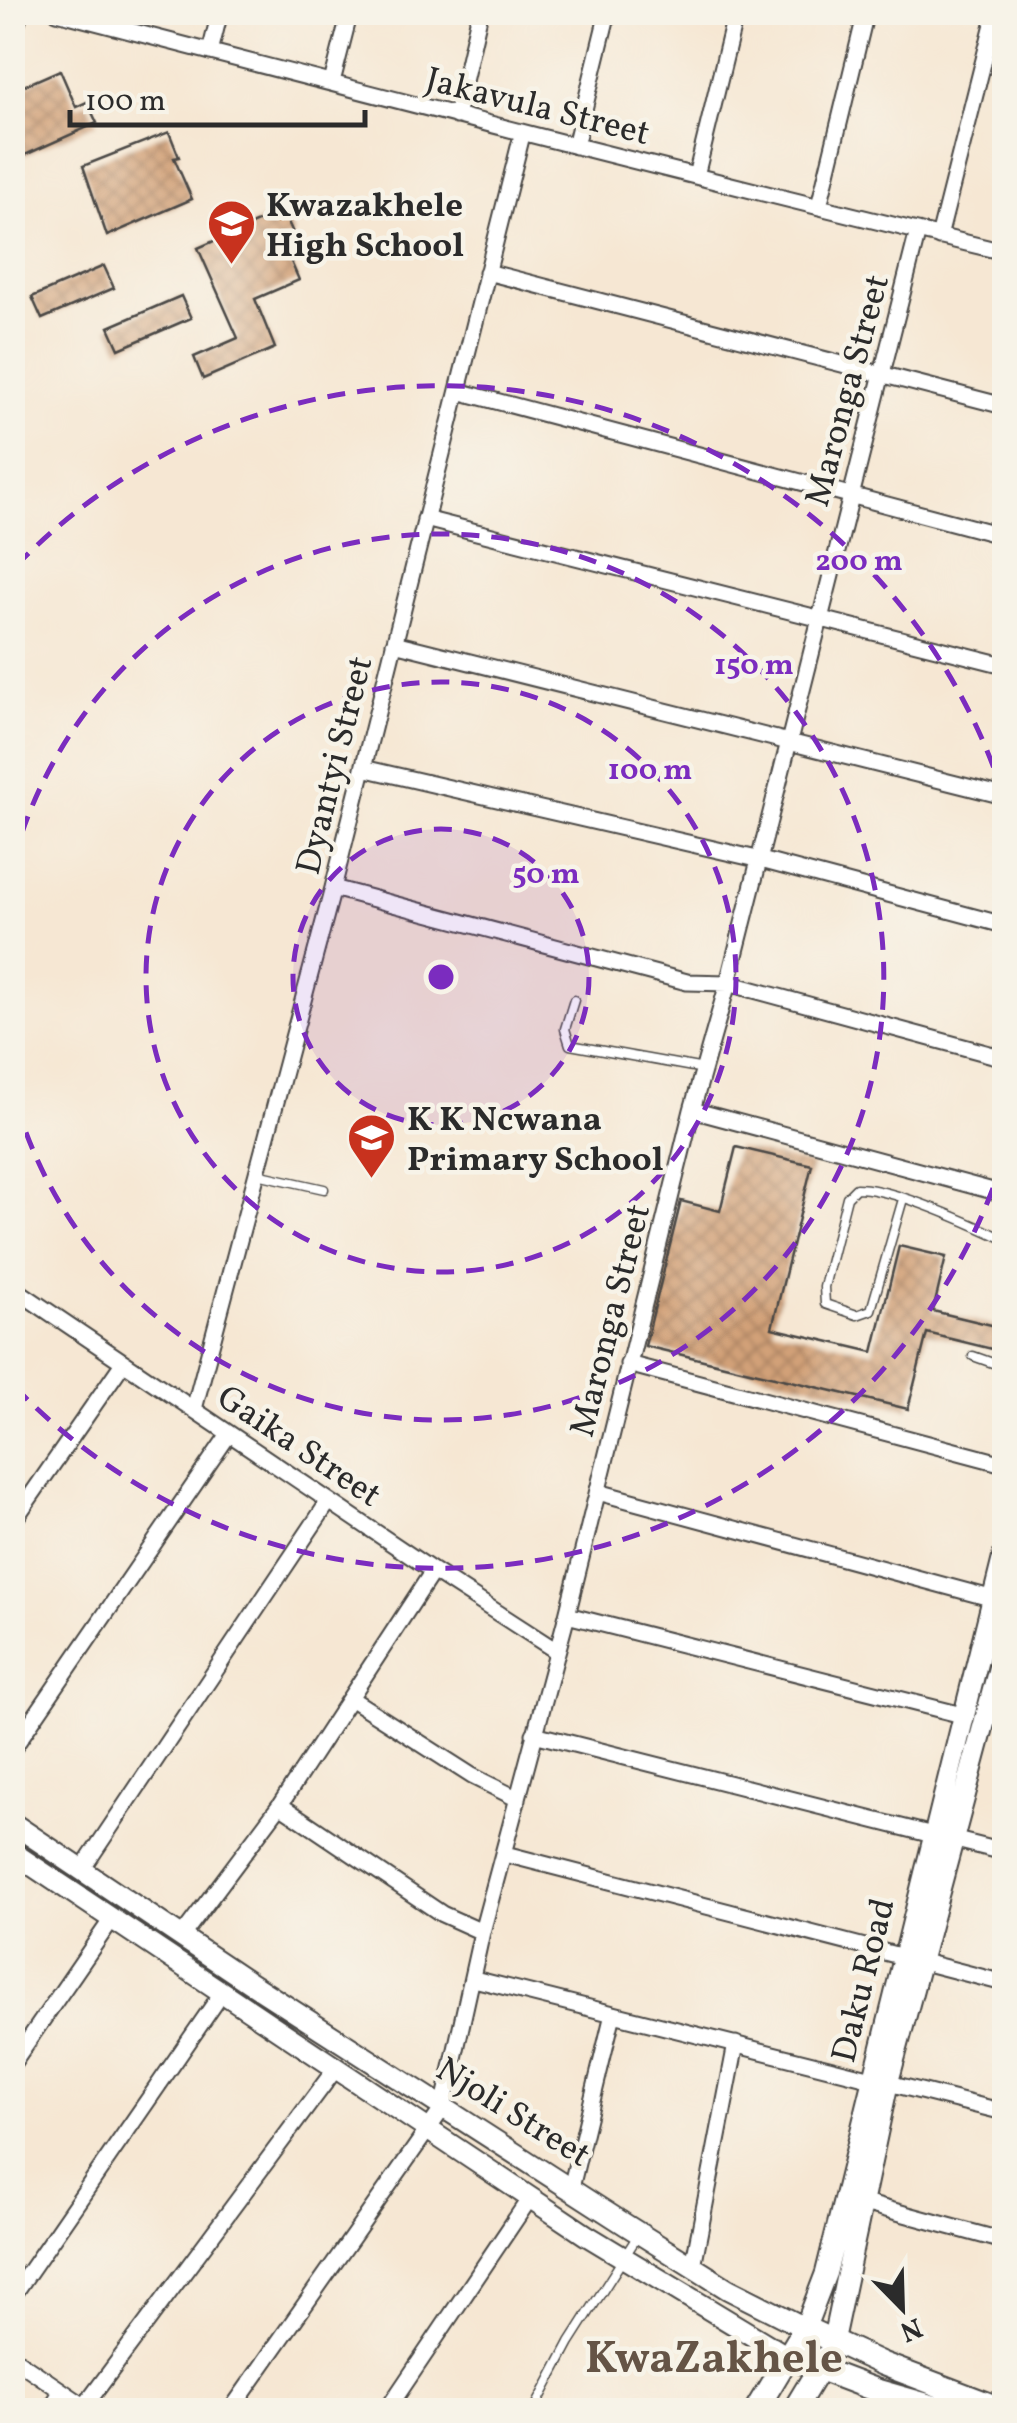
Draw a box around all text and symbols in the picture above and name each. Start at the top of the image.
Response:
street label: Jakavula Street [420,57,654,159]
scale bar [70,65,365,127]
text: 100 m [85,81,166,123]
place label: Kwazakhele High School [266,183,464,271]
school or university icon: Kwazakhele High School [205,198,257,266]
street label: Maronga Street [795,269,903,512]
text: 200 m [815,541,903,583]
text: 150 m [714,645,794,687]
street label: Dyantyi Street [286,652,386,880]
text: 100 m [608,750,692,792]
text: 50 m [512,854,580,896]
centre of rings [423,959,459,995]
place label: K K Ncwana Primary School [407,1097,664,1185]
school or university icon: K K Ncwana Primary School [346,1112,398,1180]
street label: Maronga Street [560,1199,664,1442]
street label: Gaika Street [207,1375,390,1520]
street label: Daku Road [821,1893,908,2068]
street label: Njoli Street [426,2047,599,2180]
north arrow [852,2258,952,2358]
text: N [894,2307,928,2351]
district label: KwaZakhele [585,2329,843,2392]

